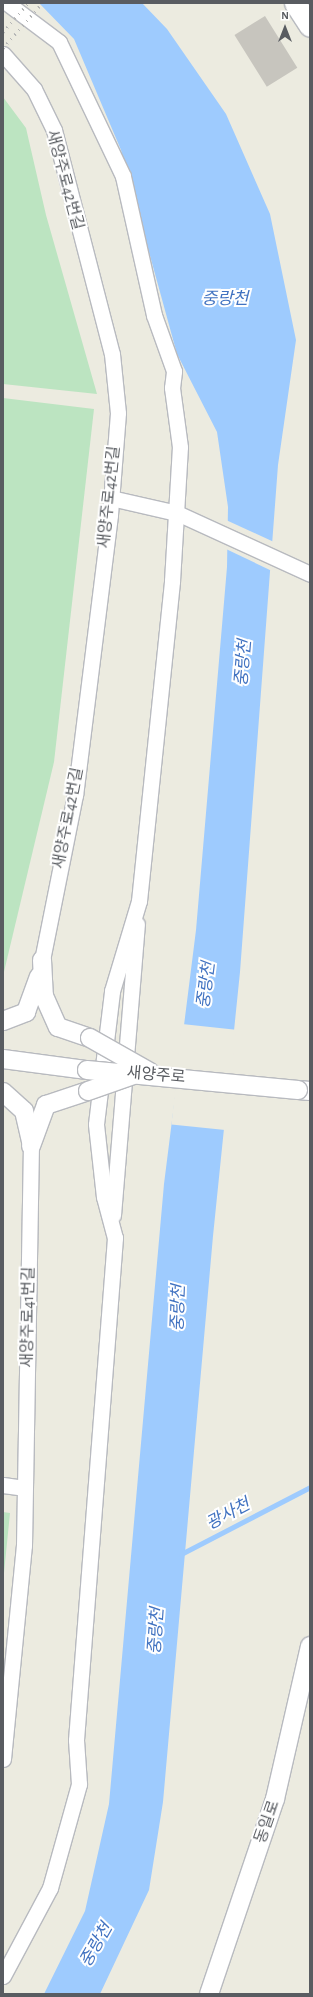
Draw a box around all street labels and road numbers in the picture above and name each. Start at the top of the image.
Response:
street label: 새양주로42번길 [42,128,88,232]
street label: 새양주로42번길 [94,445,124,549]
street label: 새양주로42번길 [49,765,87,871]
street label: 새양주로 [126,1063,186,1087]
street label: 새양주로41번길 [18,1266,38,1368]
street label: 동일로 [251,1798,283,1846]

